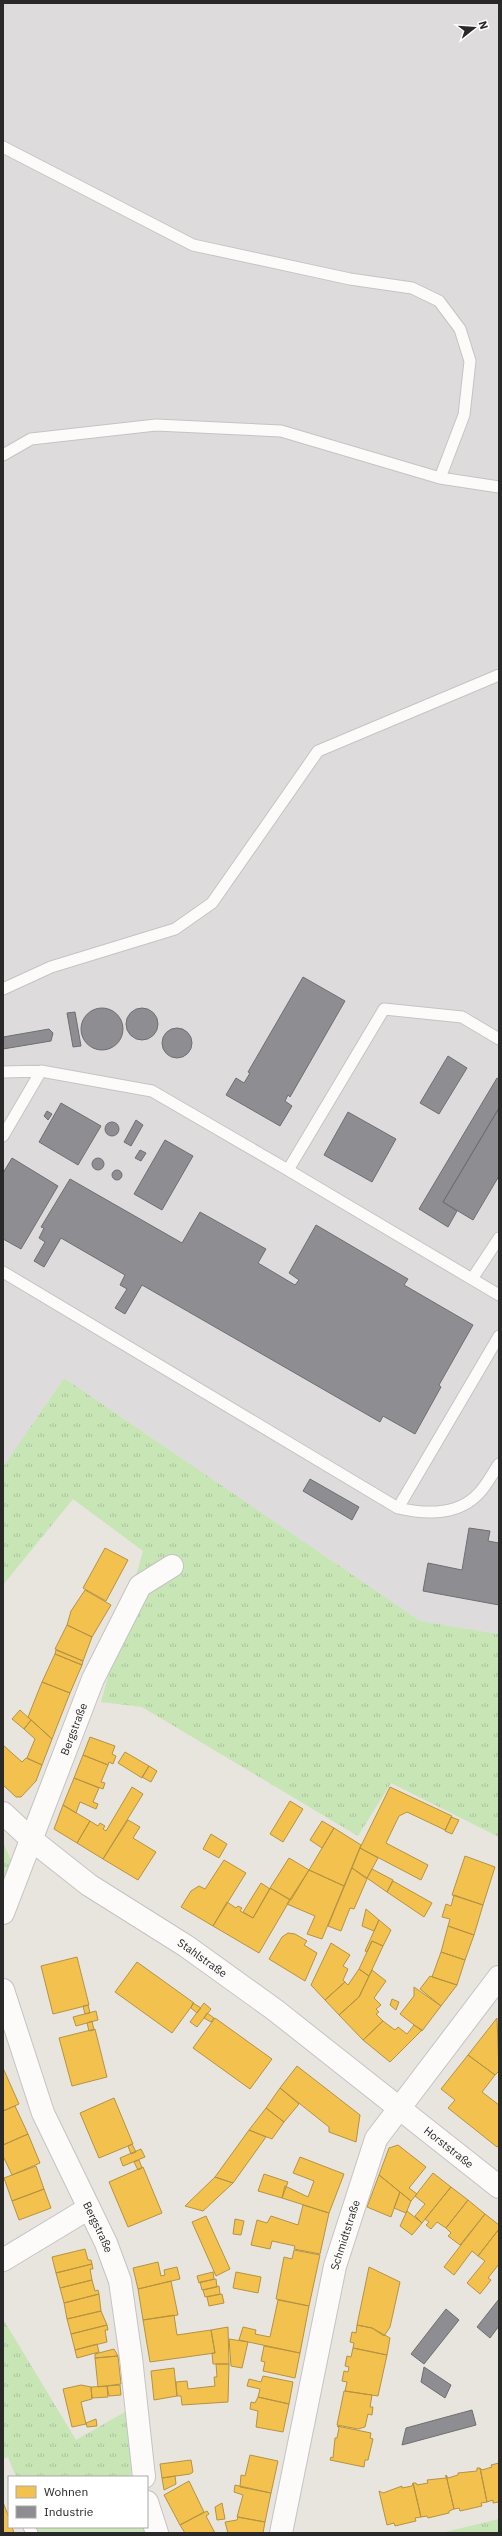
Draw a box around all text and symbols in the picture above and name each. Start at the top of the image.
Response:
north arrow [454,8,494,48]
text: N [476,19,491,31]
street label: Bergstraße [57,1701,90,1757]
street label: Stahlstraße [175,1935,230,1980]
street label: Horststraße [421,2123,476,2171]
street label: Schmidtstraße [327,2198,363,2271]
street label: Bergstraße [80,2199,116,2255]
legend [8,2476,148,2528]
text: Wohnen [44,2484,88,2499]
text: Industrie [44,2504,94,2519]

